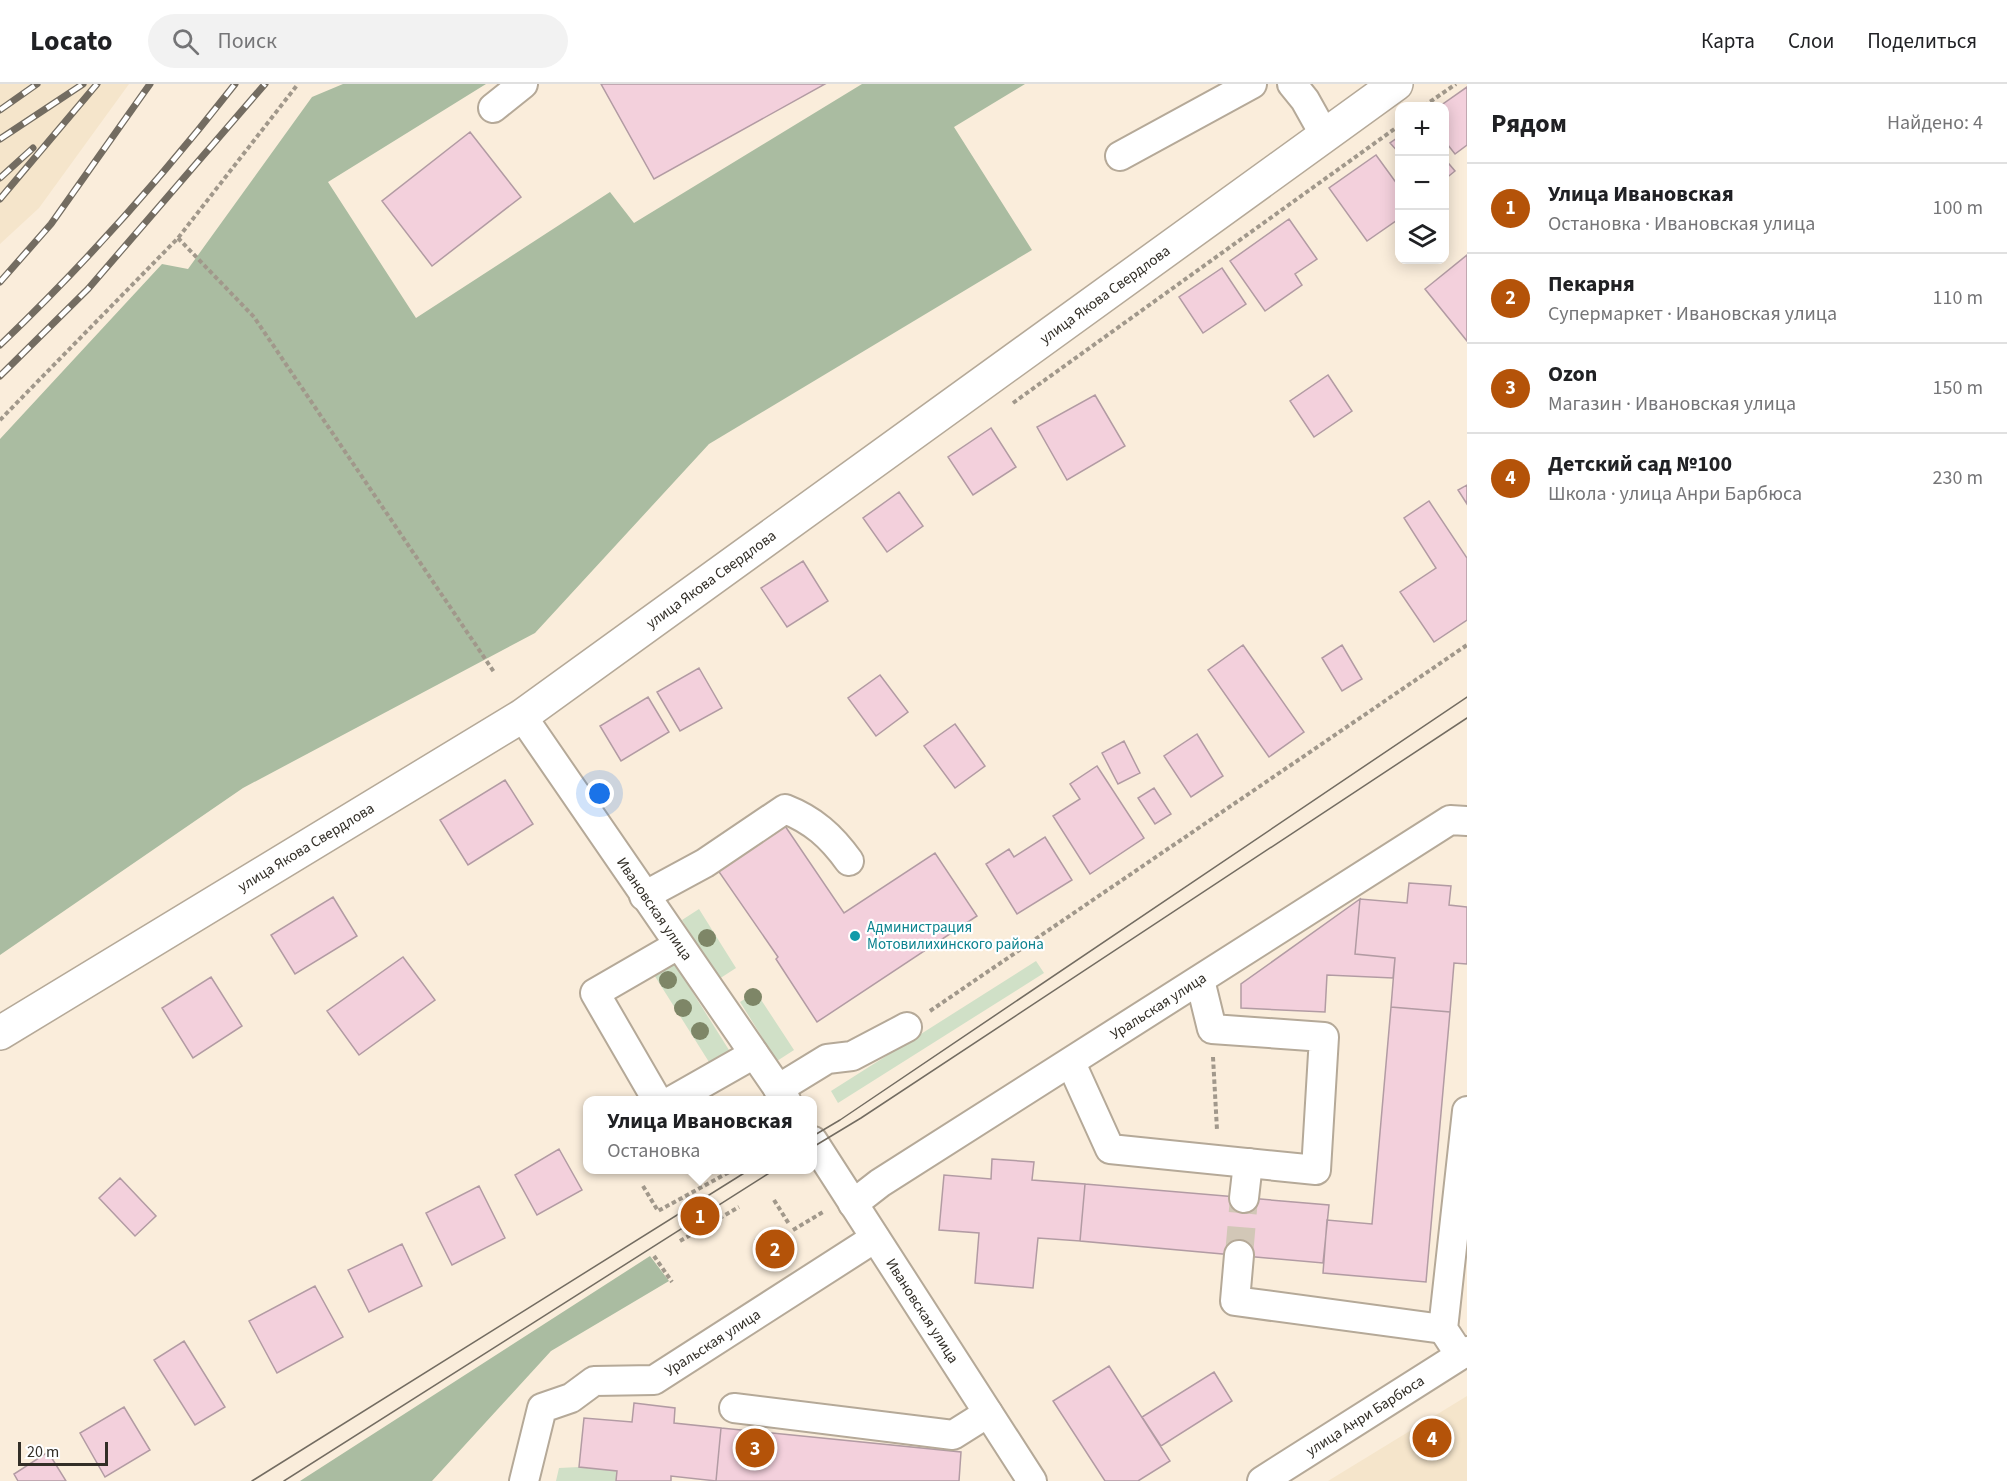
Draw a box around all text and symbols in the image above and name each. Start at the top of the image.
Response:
search box [148,14,568,68]
text: Locato [30,21,112,61]
icon: search [169,25,202,58]
text: Поиск [217,25,277,57]
text: Карта [1701,26,1755,56]
text: Слои [1788,26,1834,56]
text: Поделиться [1867,26,1977,56]
map controls [1395,102,1449,264]
button: + [1395,102,1449,156]
text: Рядом [1491,105,1567,142]
text: Найдено: 4 [1887,109,1983,137]
button: − [1395,156,1449,210]
text: Улица Ивановская [1548,178,1734,210]
text: 1 [1505,194,1516,222]
text: 100 m [1933,194,1983,222]
button: layers [1395,210,1449,264]
text: Остановка · Ивановская улица [1548,210,1815,238]
street label: улица Якова Свердлова [1036,241,1175,349]
text: Пекарня [1548,268,1635,300]
text: 2 [1505,284,1516,312]
text: 110 m [1933,284,1983,312]
text: Супермаркет · Ивановская улица [1548,300,1837,328]
text: Ozon [1548,358,1597,390]
text: 3 [1505,374,1516,402]
text: 150 m [1933,374,1983,402]
text: Магазин · Ивановская улица [1548,390,1796,418]
text: Детский сад №100 [1548,448,1732,480]
text: 4 [1505,464,1516,492]
text: 230 m [1933,464,1983,492]
text: Школа · улица Анри Барбюса [1548,480,1802,508]
street label: улица Якова Свердлова [642,525,781,634]
your location [585,779,614,808]
street label: улица Якова Свердлова [234,798,378,897]
street label: Ивановская улица [611,853,697,965]
place label: Администрация Мотовилихинского района [867,917,1044,955]
marker: Администрация Мотовилихинского района [848,929,862,943]
street label: Уральская улица [1106,968,1211,1045]
popup [583,1096,817,1174]
text: Улица Ивановская [607,1105,793,1137]
text: Остановка [607,1137,700,1165]
pin: 1 [680,1194,720,1238]
pin: 2 [756,1226,794,1272]
street label: Ивановская улица [880,1255,964,1368]
street label: Уральская улица [661,1304,765,1381]
street label: улица Анри Барбюса [1302,1371,1429,1462]
pin: 4 [1412,1416,1452,1460]
pin: 3 [736,1426,774,1470]
scale bar [18,1439,108,1466]
text: 20 m [27,1441,59,1463]

